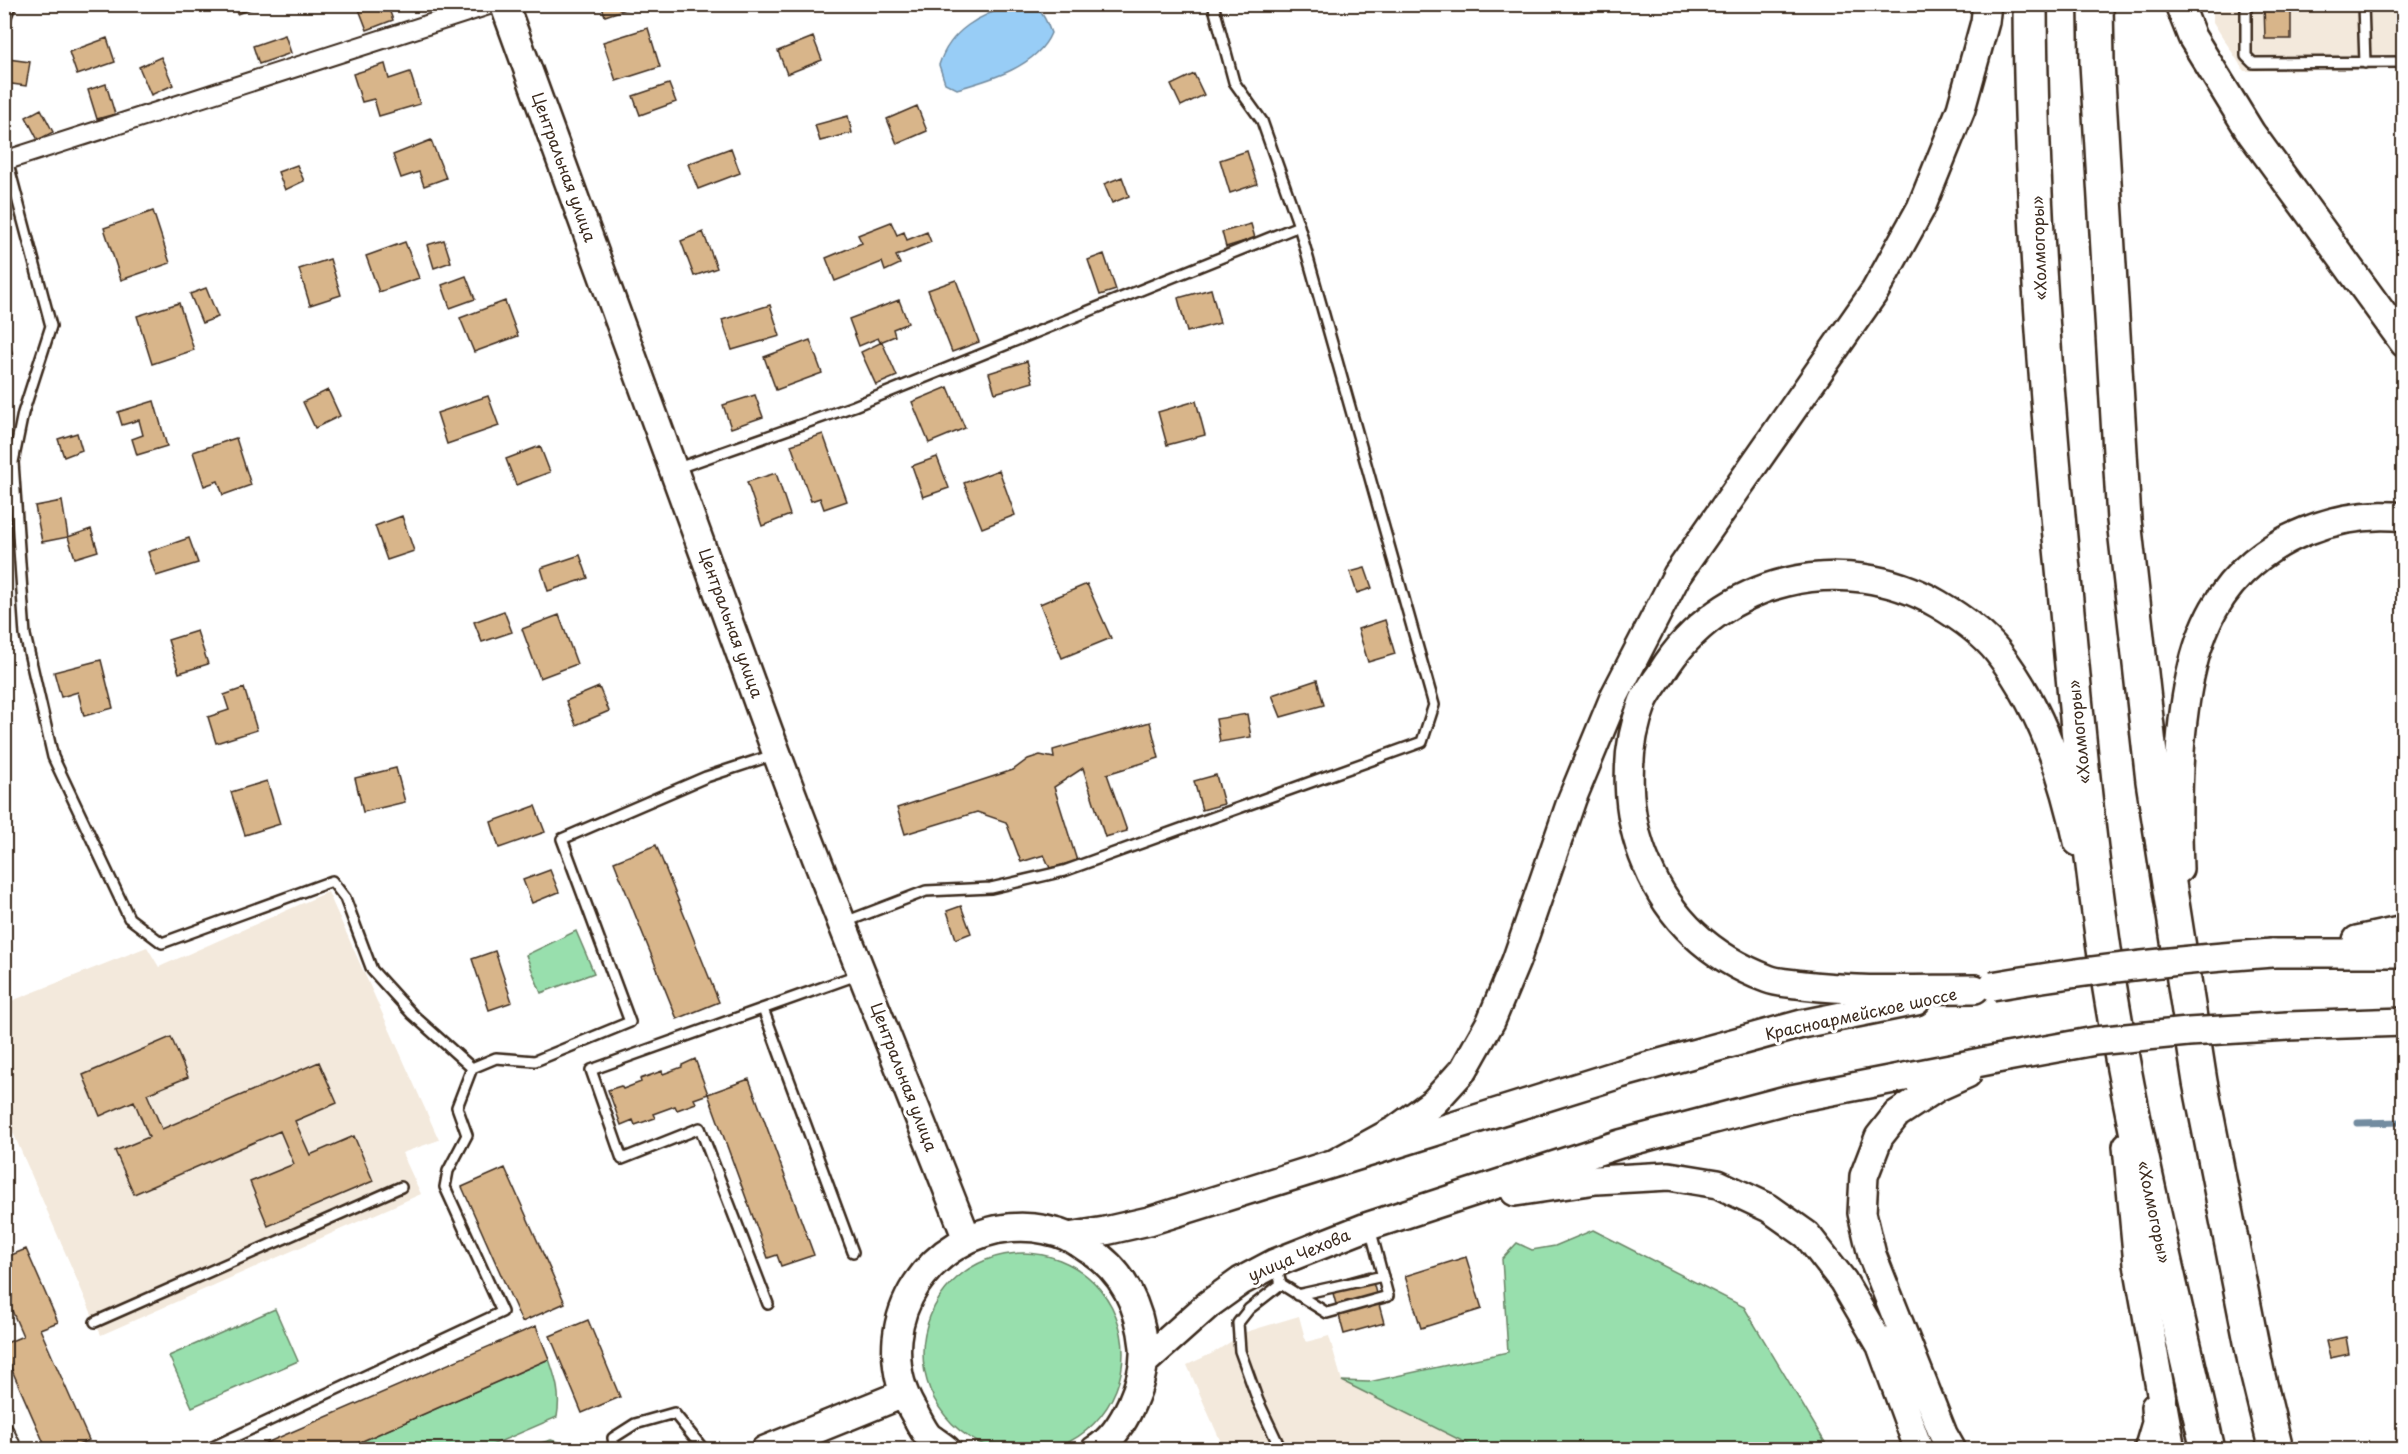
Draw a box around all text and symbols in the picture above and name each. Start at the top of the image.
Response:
street label: Центральная улица [527,88,603,245]
street label: «Холмогоры» [2024,195,2052,301]
street label: Центральная улица [694,544,770,701]
street label: «Холмогоры» [2061,679,2095,785]
street label: Красноармейское шоссе [1763,981,1959,1045]
street label: Центральная улица [865,999,944,1155]
street label: «Холмогоры» [2132,1158,2178,1265]
street label: улица Чехова [1244,1222,1353,1286]

